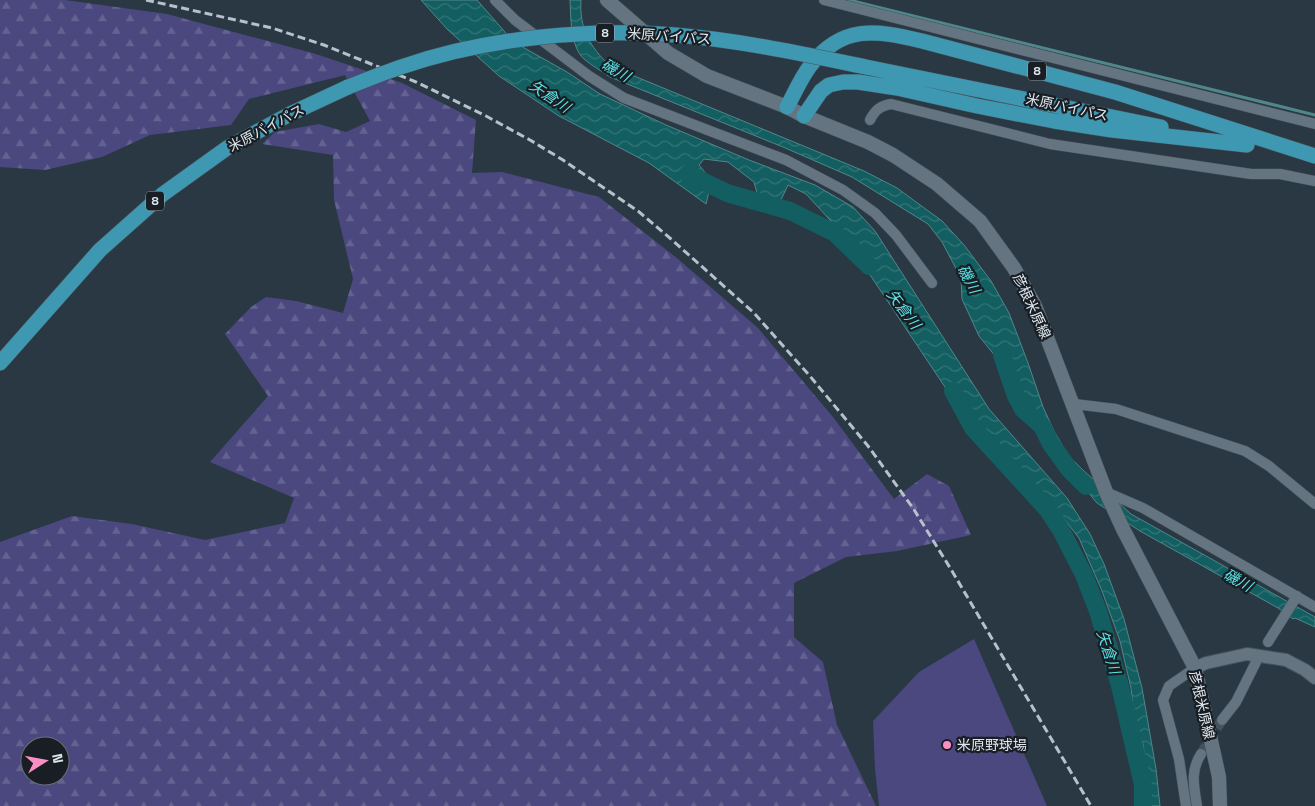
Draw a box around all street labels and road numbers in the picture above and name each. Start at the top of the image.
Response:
road number: 8 [596,23,614,42]
street label: 米原バイパス [627,24,711,48]
road number: 8 [1028,61,1046,80]
street label: 米原バイパス [1024,89,1110,125]
street label: 米原バイパス [225,100,307,156]
road number: 8 [146,192,164,210]
street label: 彦根米原線 [1009,270,1055,342]
street label: 彦根米原線 [1185,669,1219,741]

